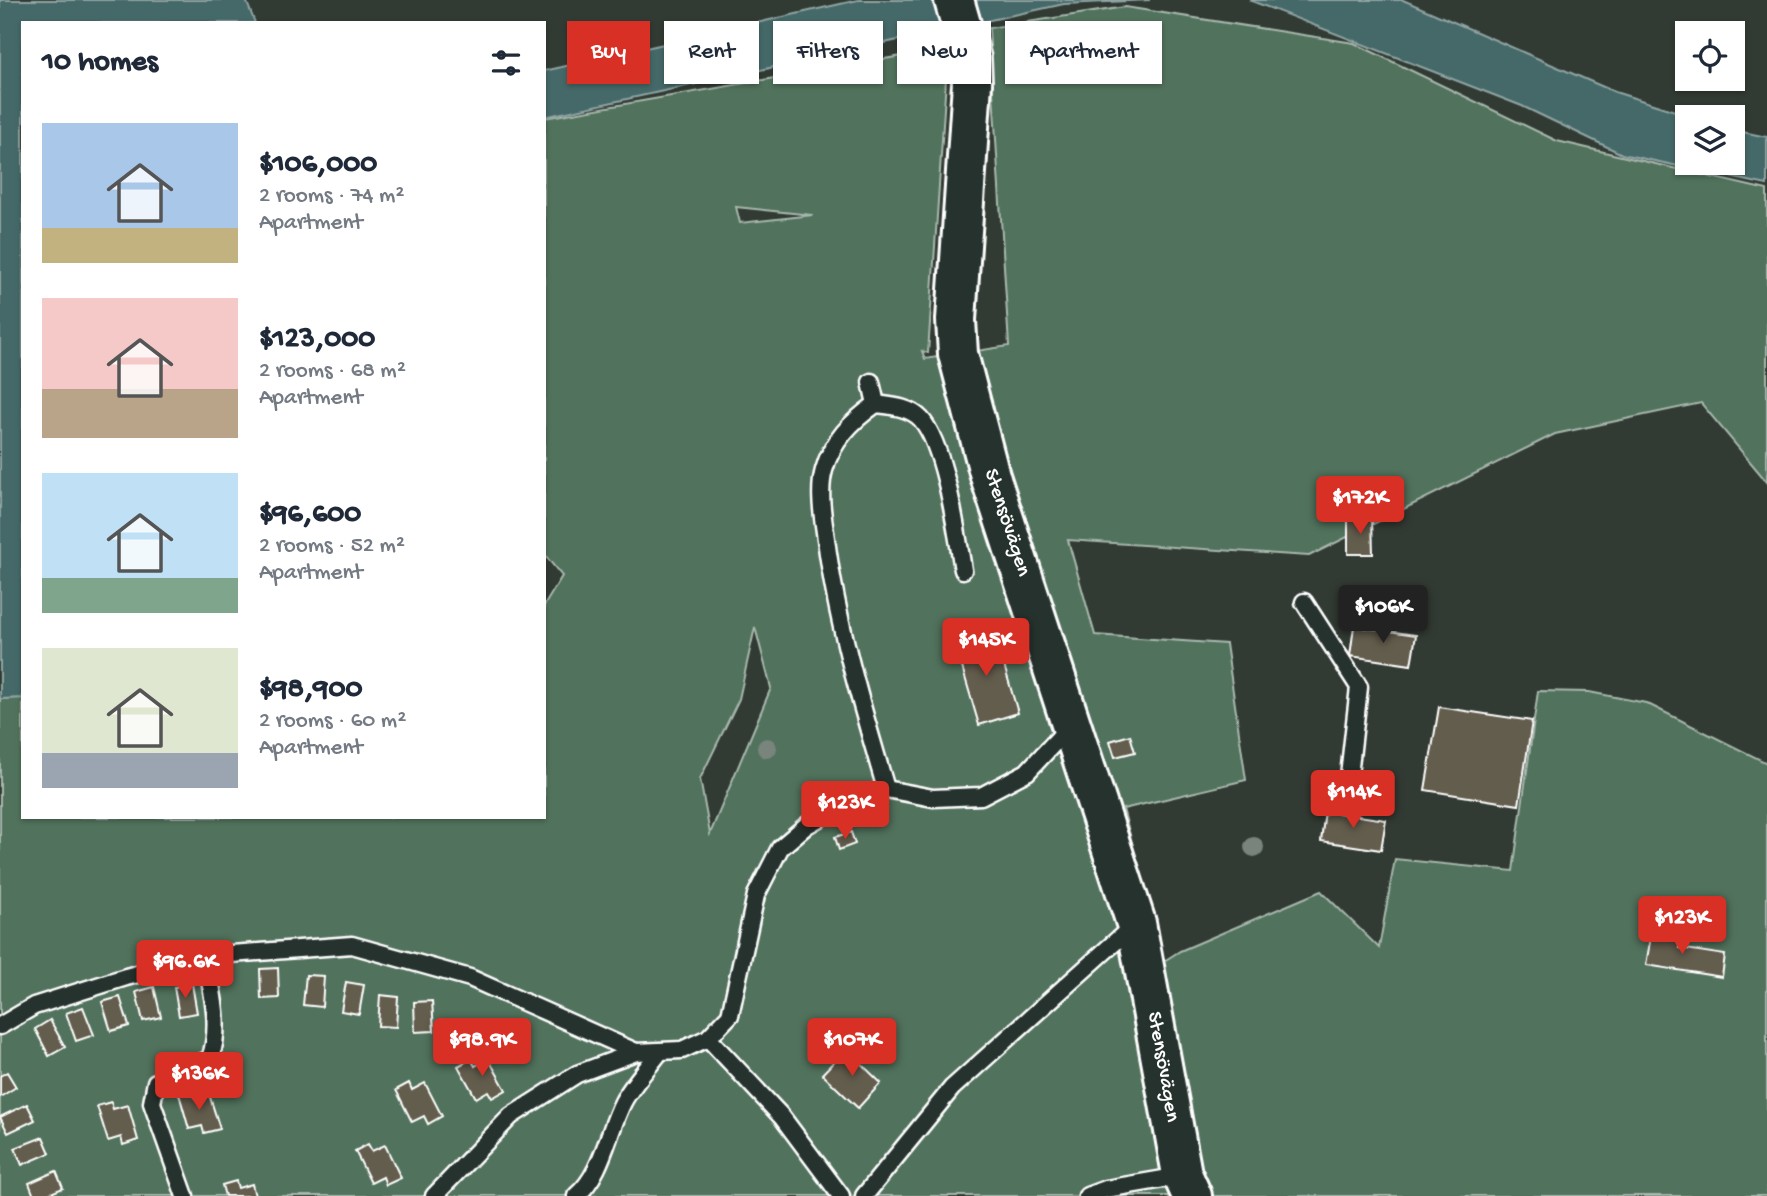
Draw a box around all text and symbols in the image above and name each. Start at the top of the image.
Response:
chip: Buy [567,21,650,84]
chip: Rent [664,21,759,84]
chip: Filters [773,21,883,84]
chip: New [897,21,991,84]
chip: Apartment [1005,21,1162,84]
map controls [1675,21,1745,175]
button: locate [1675,21,1745,91]
icon: filters [487,44,525,82]
text: 10 homes [42,46,158,81]
button: layers [1675,105,1745,175]
text: $106,000 [259,148,377,183]
icon: home [98,151,182,235]
text: 2 rooms · 74 m² [259,183,404,210]
text: Apartment [259,210,363,237]
text: $123,000 [259,323,375,358]
icon: home [98,326,182,410]
text: 2 rooms · 68 m² [259,358,406,385]
text: Apartment [259,385,363,412]
street label: Stensövägen [977,466,1035,580]
pin: $172K [1311,476,1409,536]
text: $172K [1332,485,1388,512]
text: $96,600 [259,498,361,533]
icon: home [98,501,182,585]
text: 2 rooms · 52 m² [259,533,405,560]
text: Apartment [259,560,363,587]
pin: $106K [1334,586,1432,645]
text: $106K [1354,594,1412,621]
pin: $145K [937,618,1035,678]
text: $145K [958,627,1014,654]
text: $98,900 [259,673,362,708]
icon: home [98,676,182,760]
text: 2 rooms · 60 m² [259,708,406,735]
text: Apartment [259,735,363,762]
pin: $114K [1304,770,1402,830]
text: $114K [1327,779,1379,806]
pin: $123K [796,782,894,841]
text: $123K [817,790,873,817]
pin: $123K [1633,897,1731,956]
text: $123K [1654,905,1710,932]
pin: $96.6K [128,940,242,1000]
text: $96.6K [152,949,218,976]
street label: Stensövägen [1140,1010,1184,1124]
pin: $98.9K [425,1018,539,1078]
pin: $107K [803,1018,901,1078]
text: $98.9K [449,1027,515,1054]
text: $107K [823,1027,881,1054]
pin: $136K [150,1052,248,1112]
text: $136K [171,1061,227,1088]

